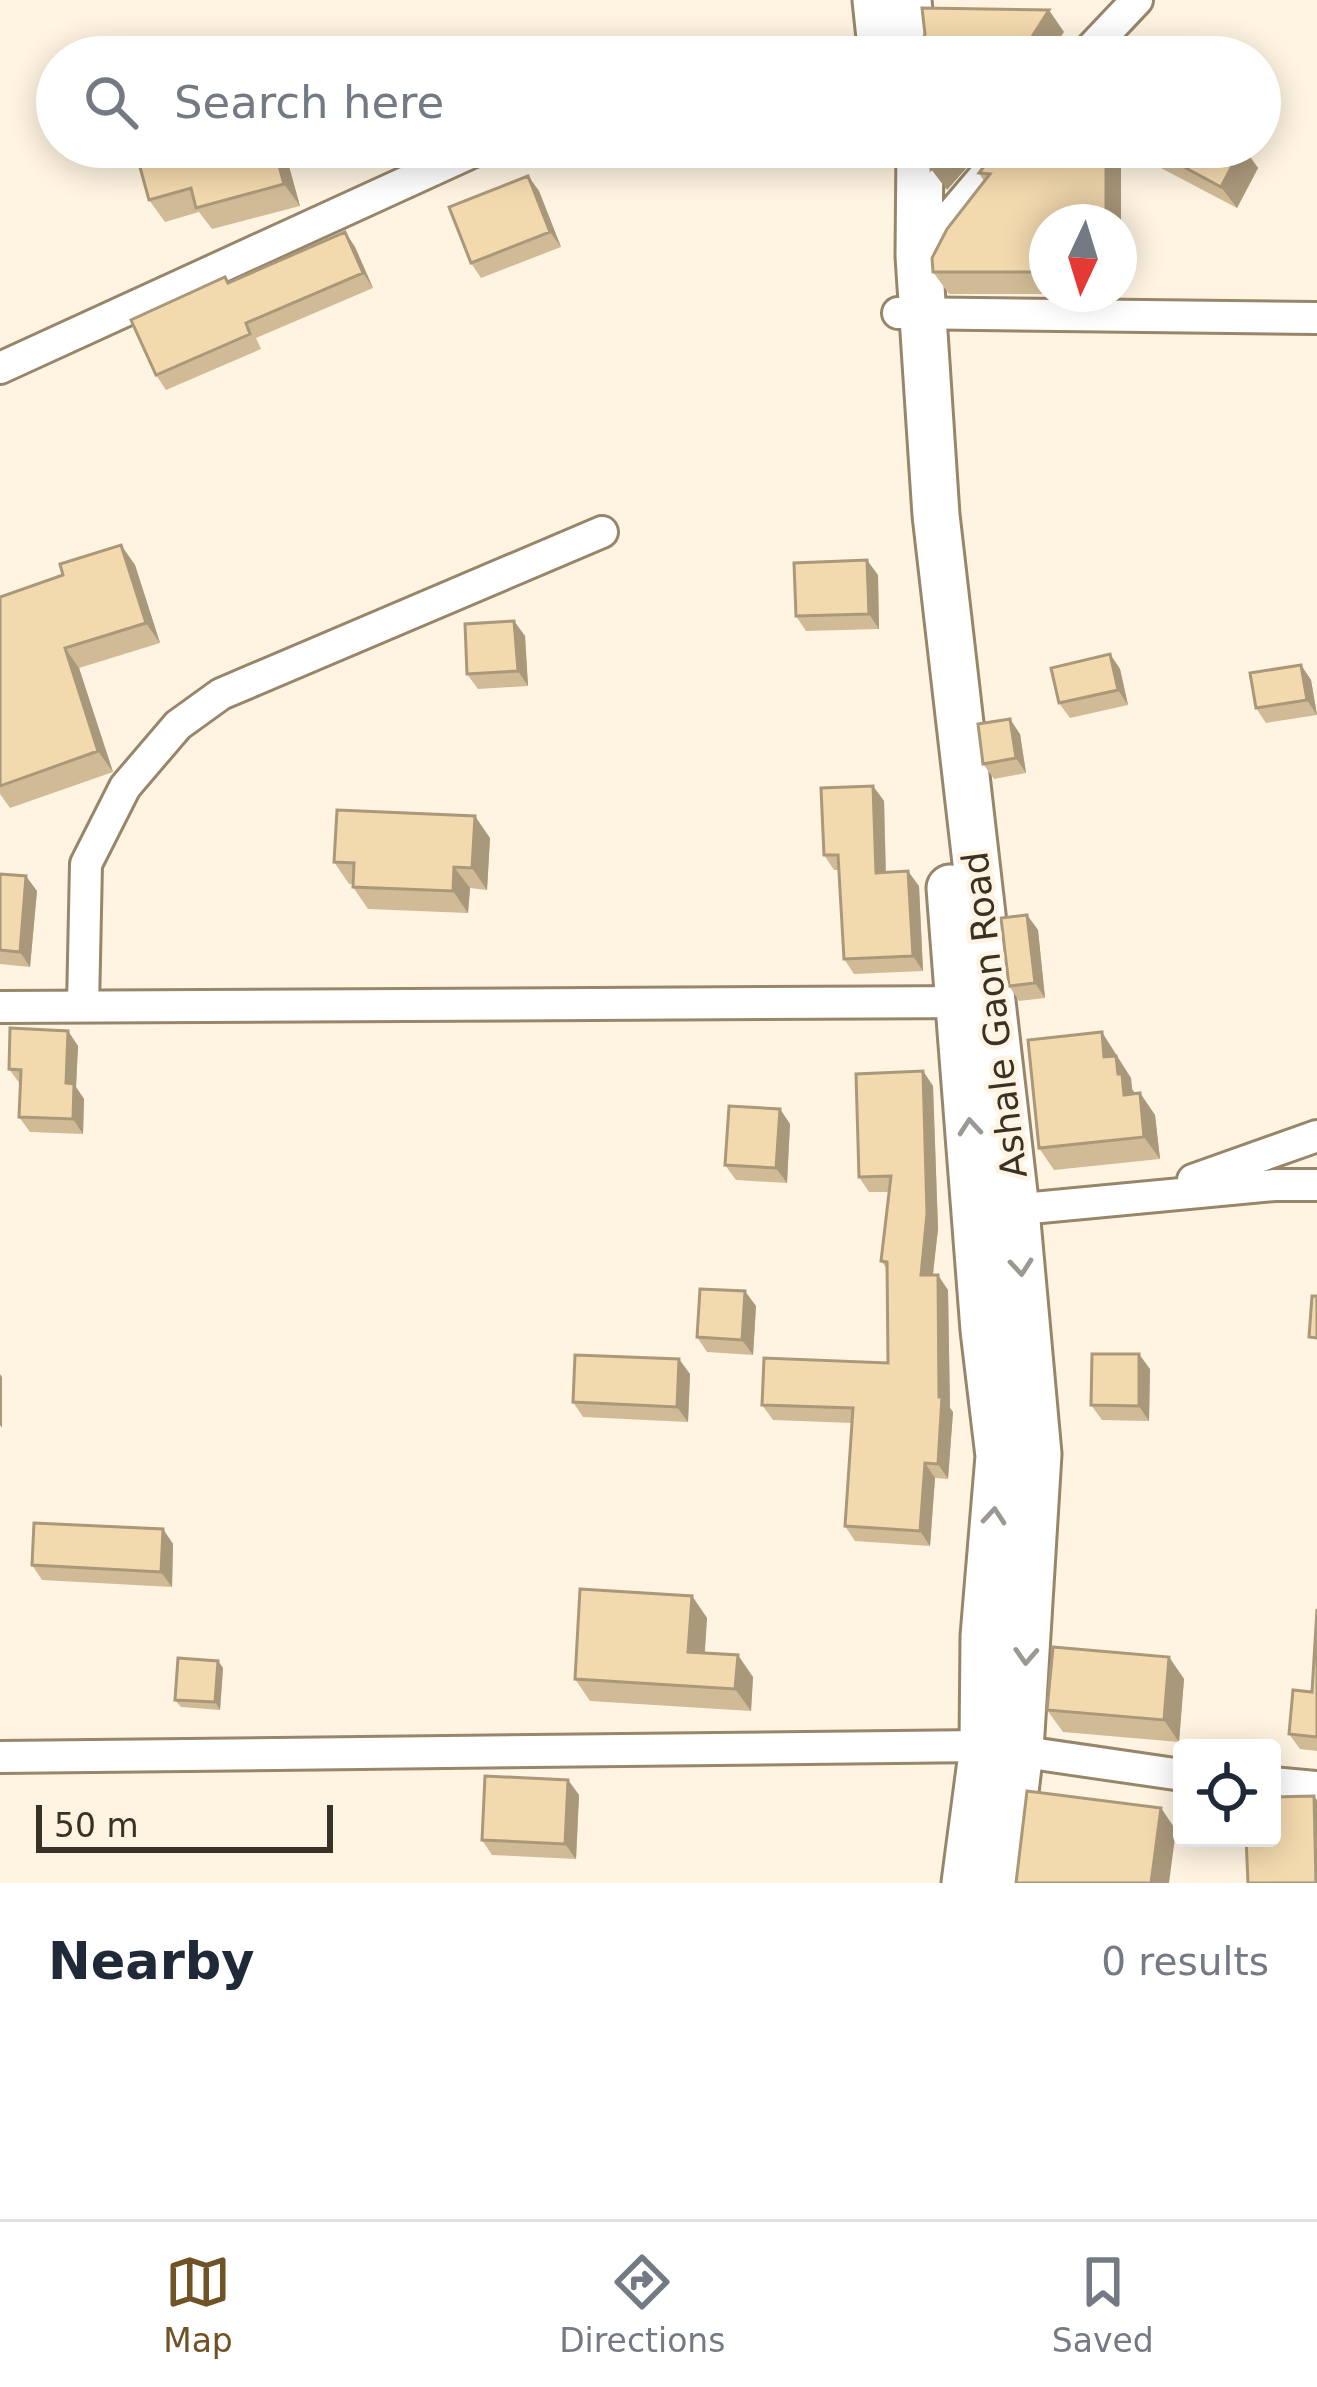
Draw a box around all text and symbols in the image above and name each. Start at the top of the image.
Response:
search box [36,36,1281,168]
icon: search [78,69,144,135]
text: Search here [174,76,444,129]
north arrow [1029,204,1137,312]
street label: Ashale Gaon Road [954,849,1035,1180]
one-way arrow [958,1117,983,1136]
one-way arrow [1008,1257,1034,1276]
one-way arrow [981,1506,1007,1525]
one-way arrow [1013,1647,1039,1665]
map controls [1173,1739,1281,1847]
button: locate [1173,1739,1281,1847]
scale bar [36,1799,333,1852]
text: 50 m [54,1806,139,1845]
text: Nearby [48,1932,255,1991]
text: 0 results [1101,1939,1269,1984]
tab: Map [163,2249,233,2360]
tab: Directions [559,2249,725,2360]
tab: Saved [1052,2249,1154,2360]

